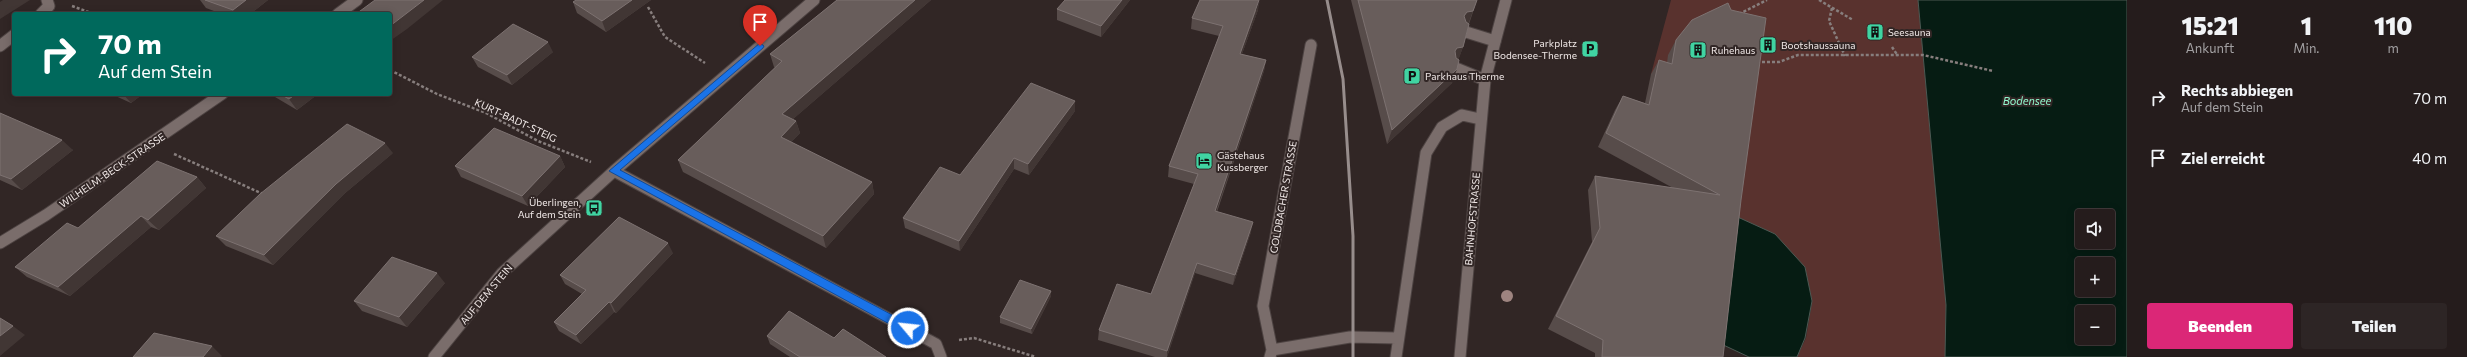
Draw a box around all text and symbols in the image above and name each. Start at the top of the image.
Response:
pin [743,5,777,46]
icon: arrive [749,11,771,33]
text: 15:21 [2182,11,2239,40]
text: 1 [2301,11,2312,40]
text: 110 [2374,11,2412,40]
building icon: Seesauna [1865,22,1885,42]
text: 70 m [98,26,162,60]
place label: Seesauna [1888,26,1931,38]
icon: right [32,28,84,80]
building icon: Bootshaussauna [1758,35,1778,55]
place label: Parkplatz Bodensee-Therme [1494,37,1577,61]
parking icon: Parkplatz Bodensee-Therme [1580,39,1600,59]
place label: Bootshaussauna [1781,39,1855,51]
building icon: Ruhehaus [1688,40,1708,60]
text: Ankunft [2186,40,2234,56]
text: Min. [2293,40,2319,56]
text: m [2388,40,2399,56]
place label: Ruhehaus [1711,44,1756,56]
text: Auf dem Stein [98,60,212,82]
parking icon: Parkhaus Therme [1402,66,1422,86]
place label: Parkhaus Therme [1425,70,1504,82]
text: Rechts abbiegen [2181,81,2293,99]
icon: right [2147,87,2169,109]
text: 70 m [2413,89,2447,107]
water label: Bodensee [2003,94,2052,107]
street label: KURT-BADT-STEIG [473,96,559,144]
text: Auf dem Stein [2181,99,2263,115]
street label: WILHELM-BECK-STRASSE [57,130,167,210]
street label: GOLDBACHER STRASSE [1267,140,1299,254]
icon: arrive [2147,147,2169,169]
place label: Gästehaus Kussberger [1217,149,1268,173]
text: Ziel erreicht [2181,149,2265,167]
text: 40 m [2412,149,2447,167]
hotel icon: Gästehaus Kussberger [1194,151,1214,171]
street label: BAHNHOFSTRASSE [1462,172,1482,266]
place label: Überlingen, Auf dem Stein [518,196,581,220]
bus stop icon: Überlingen, Auf dem Stein [584,198,604,218]
map controls [2075,209,2115,345]
button: sound [2075,209,2115,249]
button: + [2075,257,2115,297]
street label: AUF DEM STEIN [457,262,515,326]
button: Beenden [2147,303,2293,349]
button: Teilen [2301,303,2447,349]
button: − [2075,305,2115,345]
position arrow [887,307,929,349]

